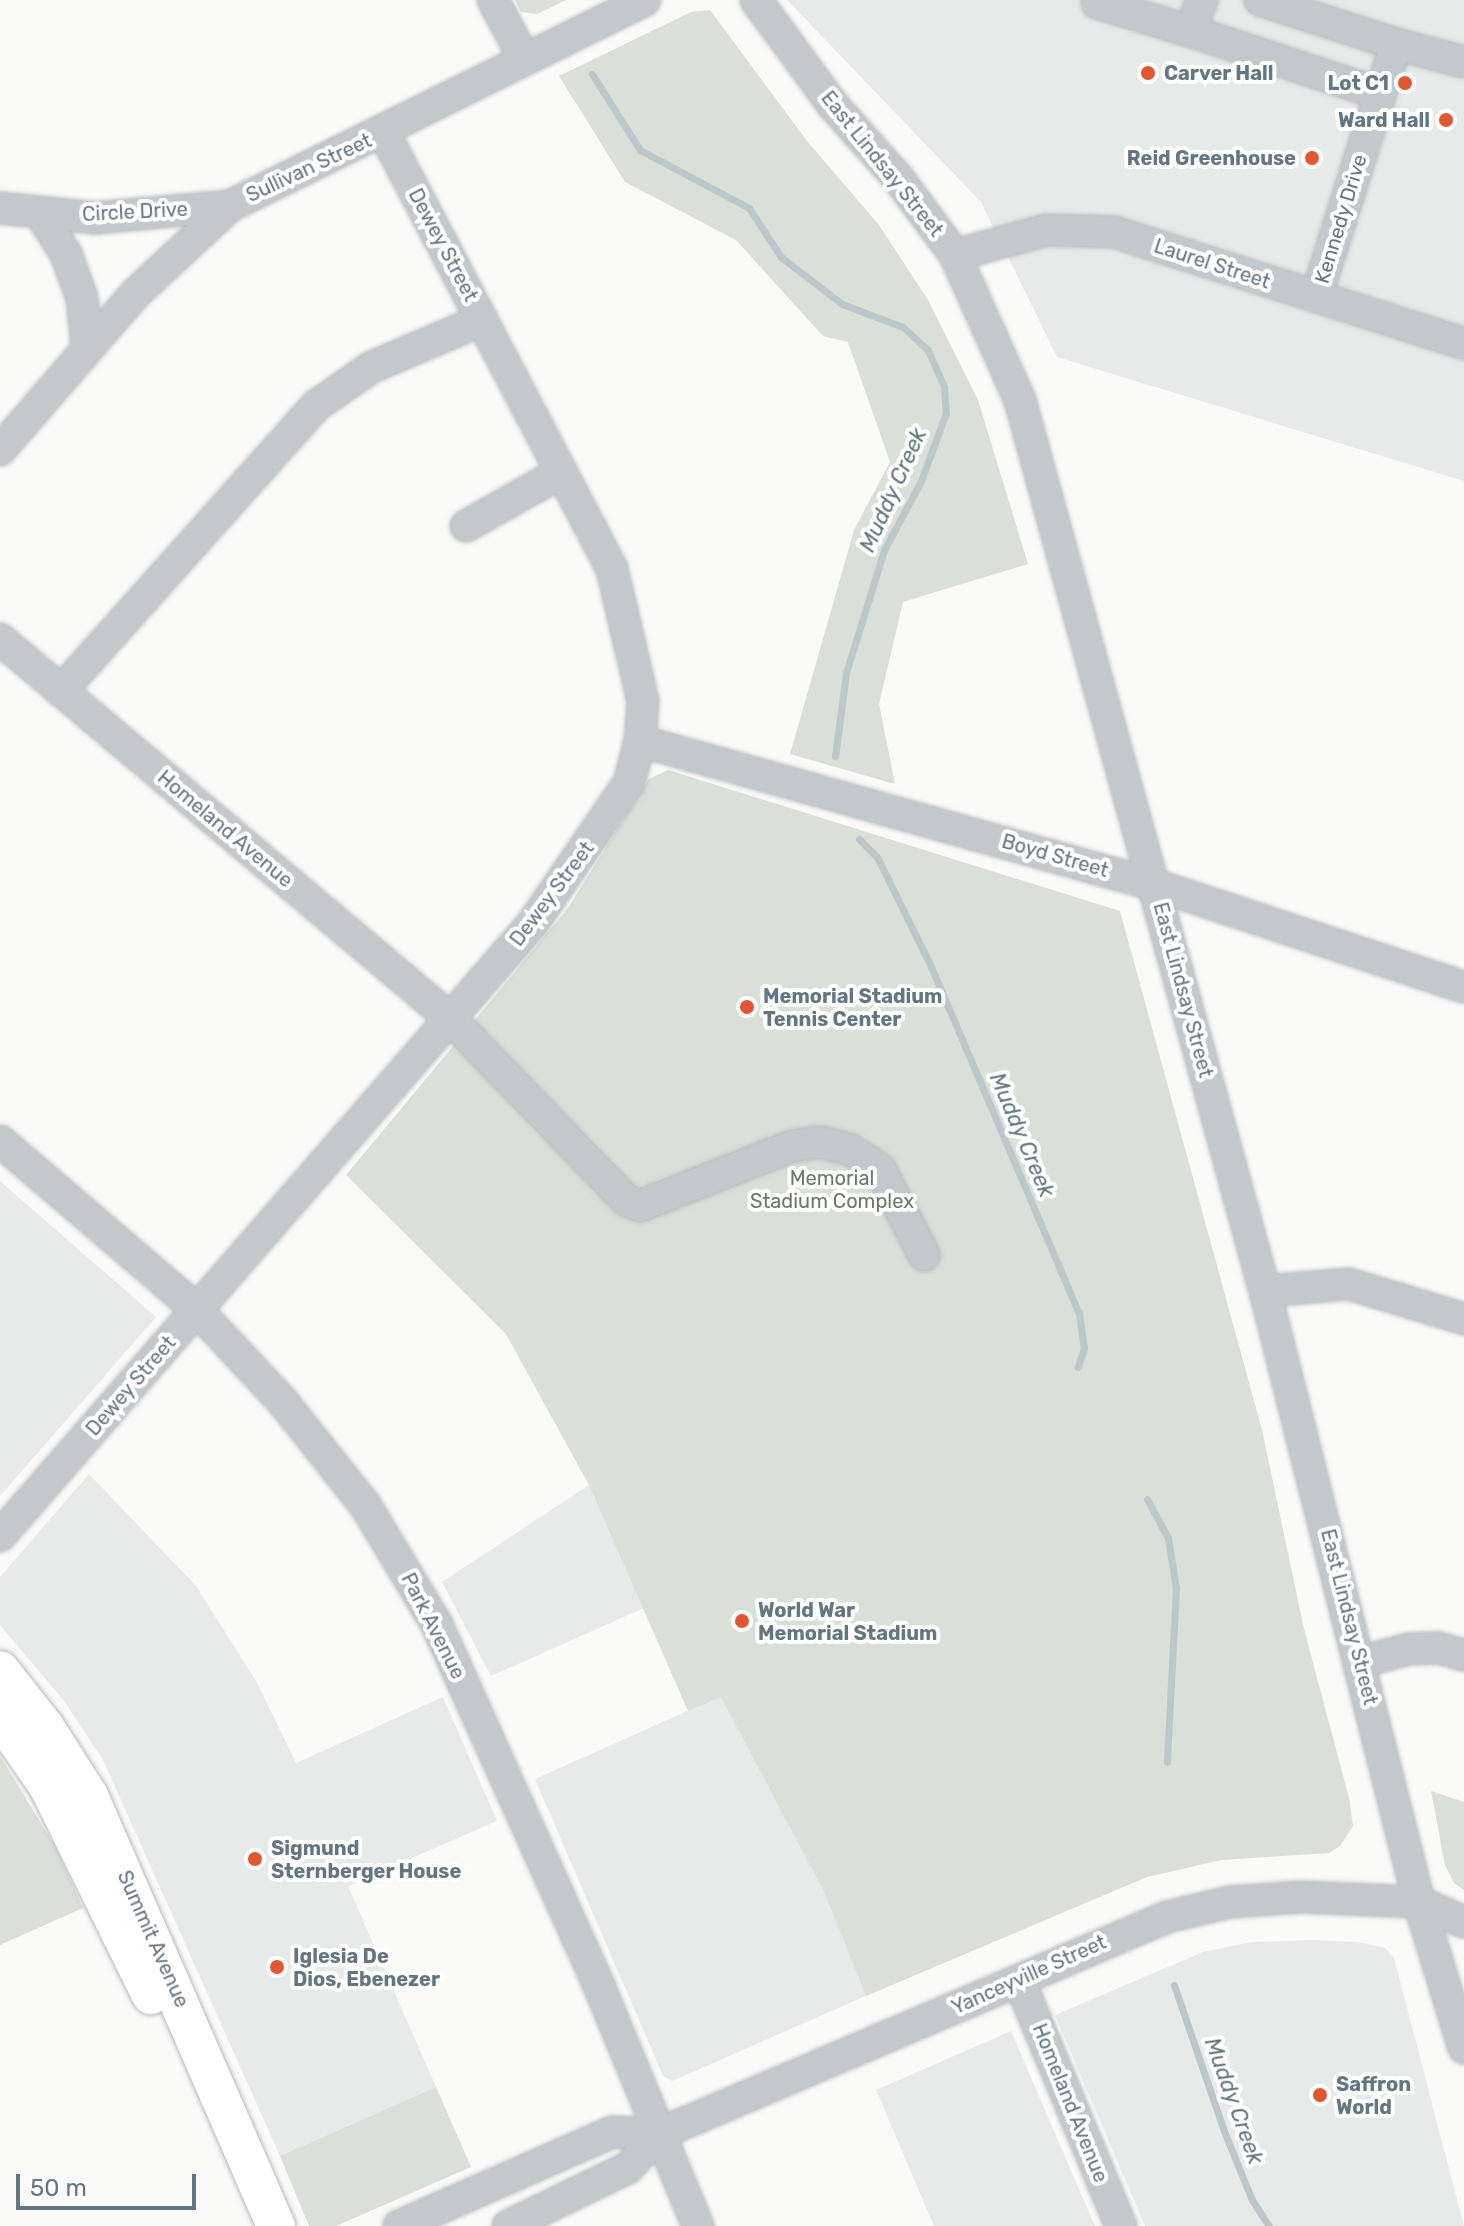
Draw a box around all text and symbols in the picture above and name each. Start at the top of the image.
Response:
place label: Carver Hall [1164,61,1274,85]
marker: Carver Hall [1139,64,1157,82]
place label: Lot C1 [1327,71,1389,95]
marker: Lot C1 [1396,74,1414,92]
street label: East Lindsay Street [816,86,948,242]
place label: Ward Hall [1338,108,1430,132]
marker: Ward Hall [1437,111,1455,129]
street label: Sullivan Street [242,128,376,208]
place label: Reid Greenhouse [1127,146,1296,170]
marker: Reid Greenhouse [1303,149,1321,167]
street label: Kennedy Drive [1310,151,1372,287]
street label: Dewey Street [403,184,483,306]
street label: Circle Drive [82,197,188,227]
street label: Laurel Street [1151,234,1273,294]
water label: Muddy Creek [854,424,932,556]
street label: Homeland Avenue [152,765,298,893]
street label: Boyd Street [999,829,1111,883]
street label: Dewey Street [505,837,599,951]
street label: East Lindsay Street [1148,899,1218,1081]
place label: Memorial Stadium Tennis Center [763,984,942,1031]
marker: Memorial Stadium Tennis Center [738,998,756,1016]
water label: Muddy Creek [984,1068,1060,1202]
park label: Memorial Stadium Complex [750,1167,914,1214]
street label: Dewey Street [81,1331,181,1441]
street label: East Lindsay Street [1315,1526,1383,1708]
street label: Park Avenue [396,1569,470,1683]
place label: World War Memorial Stadium [758,1598,937,1645]
marker: World War Memorial Stadium [733,1612,751,1630]
place label: Sigmund Sternberger House [271,1836,462,1883]
marker: Sigmund Sternberger House [246,1850,264,1868]
street label: Summit Avenue [112,1867,194,2011]
street label: Yanceyville Street [948,1930,1110,2020]
place label: Iglesia De Dios, Ebenezer [293,1944,440,1991]
marker: Iglesia De Dios, Ebenezer [268,1958,286,1976]
street label: Homeland Avenue [1027,2020,1113,2186]
water label: Muddy Creek [1199,2034,1269,2168]
place label: Saffron World [1336,2072,1411,2119]
marker: Saffron World [1311,2086,1329,2104]
scale bar [20,2158,200,2208]
text: 50 m [30,2174,87,2202]

